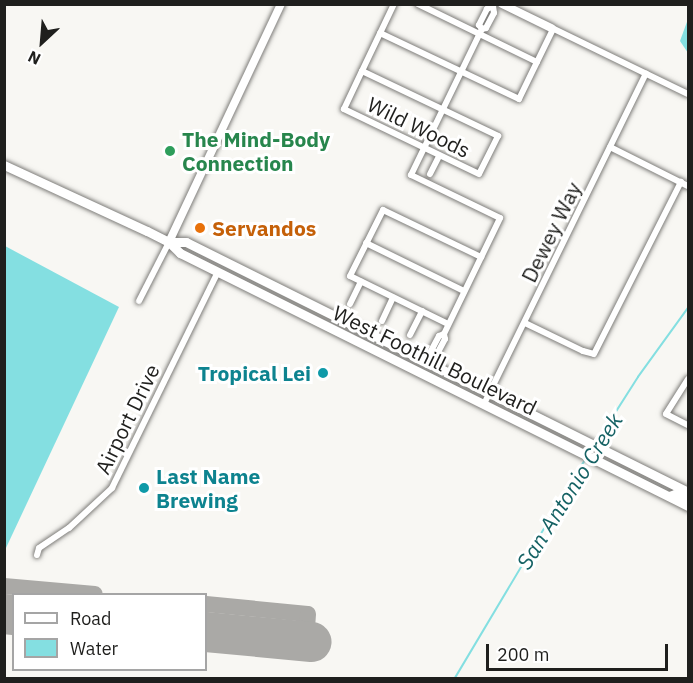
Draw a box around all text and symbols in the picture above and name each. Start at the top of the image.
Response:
north arrow [12,12,72,72]
text: N [25,47,44,70]
street label: Wild Woods [364,91,474,163]
place label: The Mind-Body Connection [182,126,330,176]
marker: The Mind-Body Connection [163,144,177,158]
street label: Dewey Way [516,178,586,286]
place label: Servandos [212,215,316,241]
marker: Servandos [193,221,207,235]
street label: West Foothill Boulevard [329,300,541,420]
street label: Airport Drive [90,360,164,478]
place label: Tropical Lei [198,360,311,386]
marker: Tropical Lei [316,366,330,380]
water label: San Antonio Creek [510,408,628,574]
place label: Last Name Brewing [156,463,260,513]
marker: Last Name Brewing [137,481,151,495]
legend [12,593,207,671]
text: Road [70,607,111,630]
scale bar [489,632,670,670]
text: Water [70,637,118,660]
text: 200 m [497,643,549,666]

